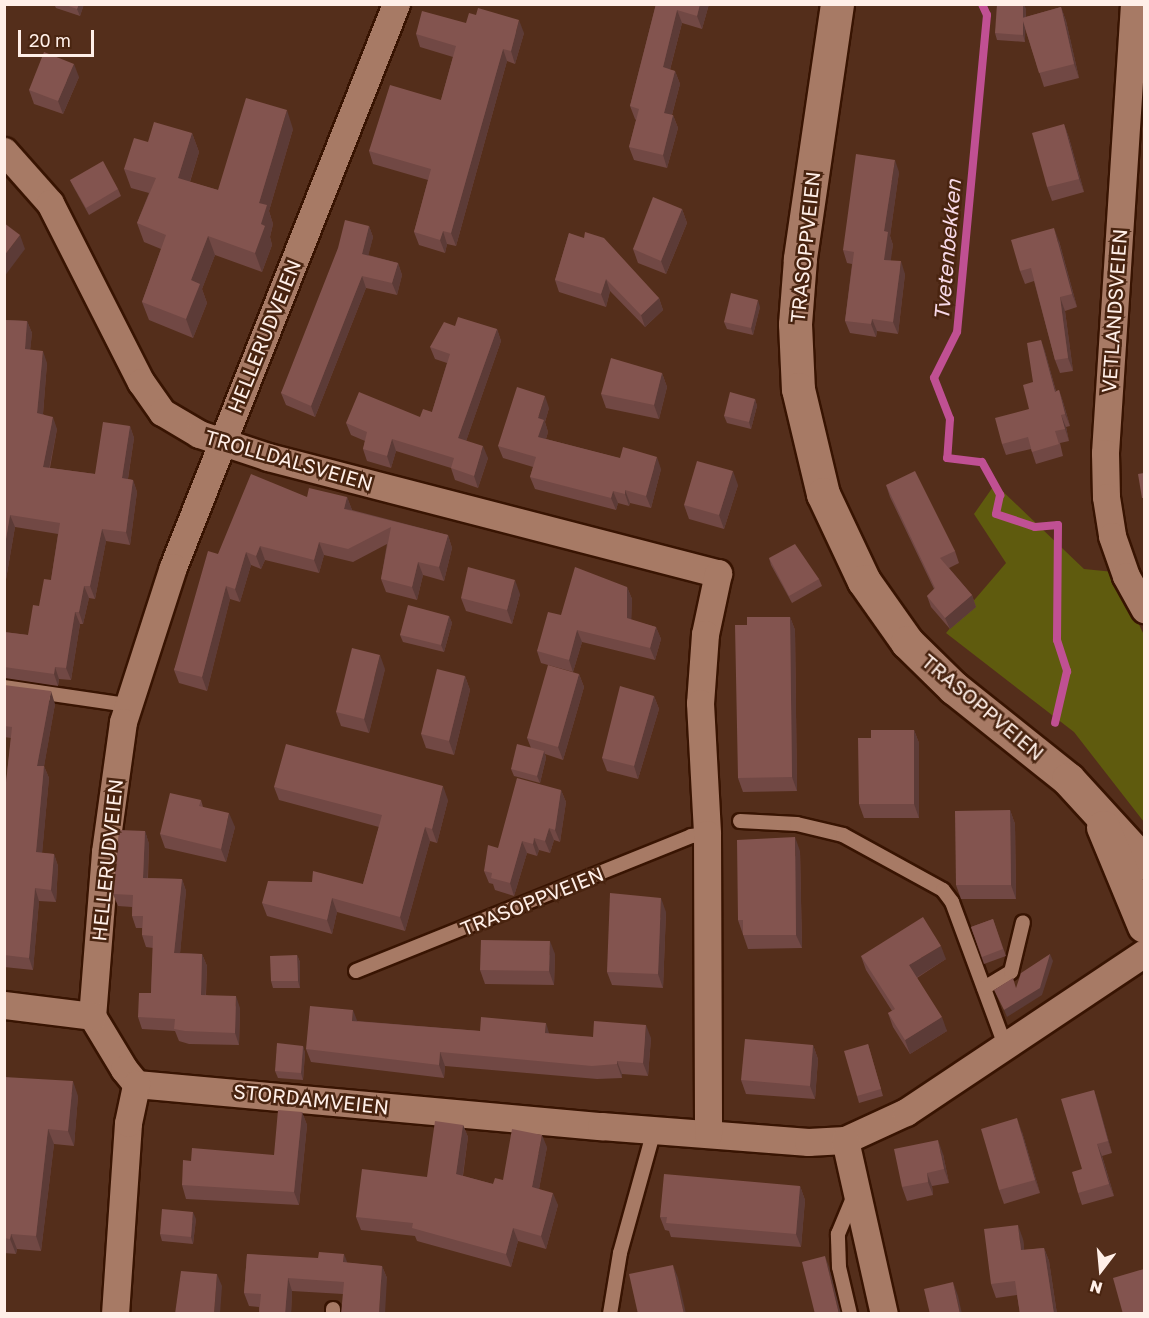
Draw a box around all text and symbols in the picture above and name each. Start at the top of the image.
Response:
scale bar [21,18,98,56]
text: 20 m [29,29,71,51]
street label: TRASOPPVEIEN [785,170,825,324]
water label: Tvetenbekken [928,178,966,322]
street label: VETLANDSVEIEN [1096,228,1132,394]
street label: HELLERUDVEIEN [222,256,306,416]
street label: TROLLDALSVEIEN [202,425,376,495]
street label: TRASOPPVEIEN [917,649,1049,765]
street label: HELLERUDVEIEN [87,778,127,942]
street label: TRASOPPVEIEN [457,861,607,941]
street label: STORDAMVEIEN [232,1079,390,1119]
north arrow [1071,1240,1131,1300]
text: N [1087,1276,1105,1299]

